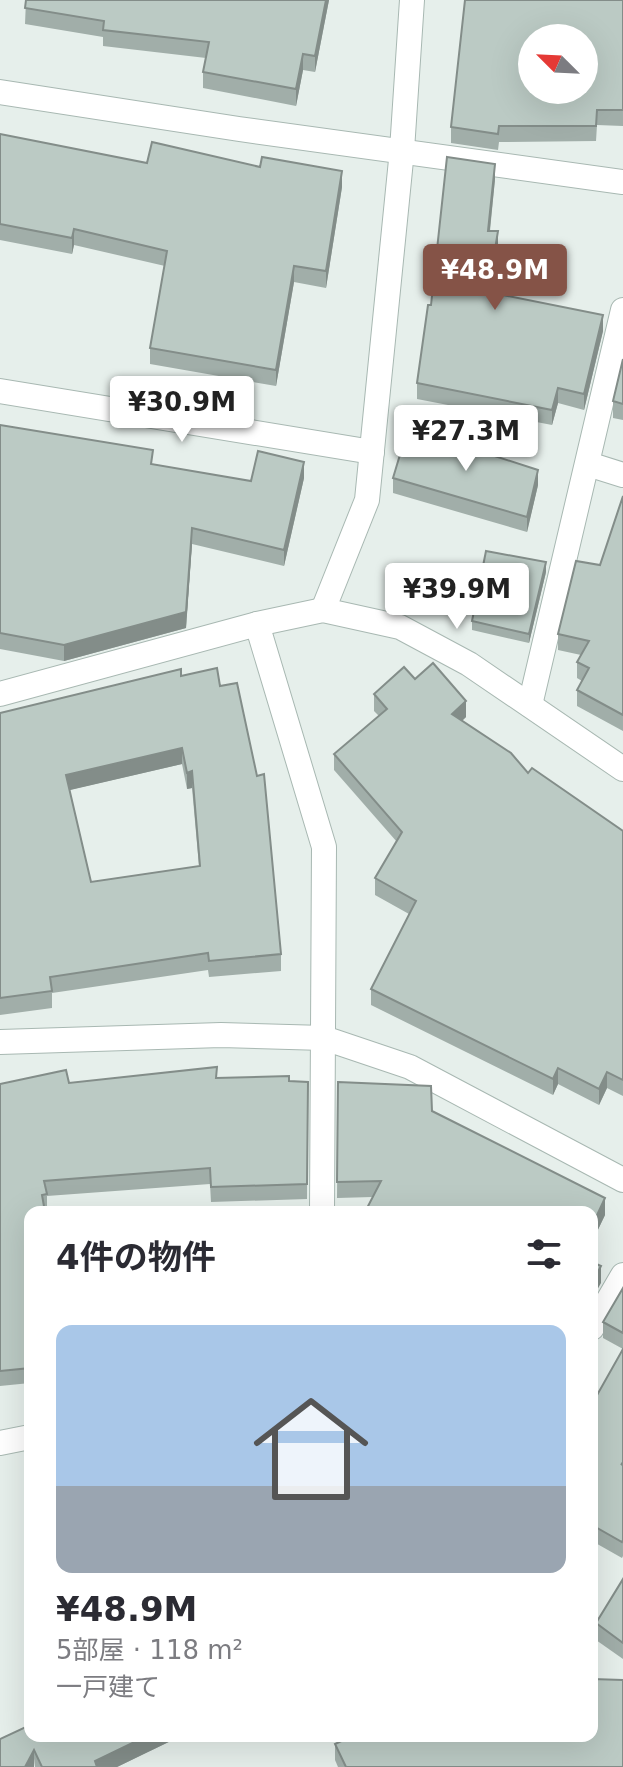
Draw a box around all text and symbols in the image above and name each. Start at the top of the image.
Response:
north arrow [518,24,598,104]
map controls [518,24,598,104]
pin: ¥48.9M [430,244,560,312]
text: ¥48.9M [441,255,549,285]
pin: ¥30.9M [117,376,247,444]
text: ¥30.9M [128,387,236,417]
pin: ¥27.3M [401,405,531,473]
text: ¥27.3M [412,416,520,446]
pin: ¥39.9M [392,563,522,631]
text: ¥39.9M [403,574,511,604]
icon: filters [522,1232,566,1276]
text: 4件の物件 [56,1237,216,1277]
icon: home [239,1377,383,1521]
text: ¥48.9M [56,1589,197,1629]
text: 5部屋 · 118 m² [56,1635,243,1665]
text: 一戸建て [56,1672,160,1702]

